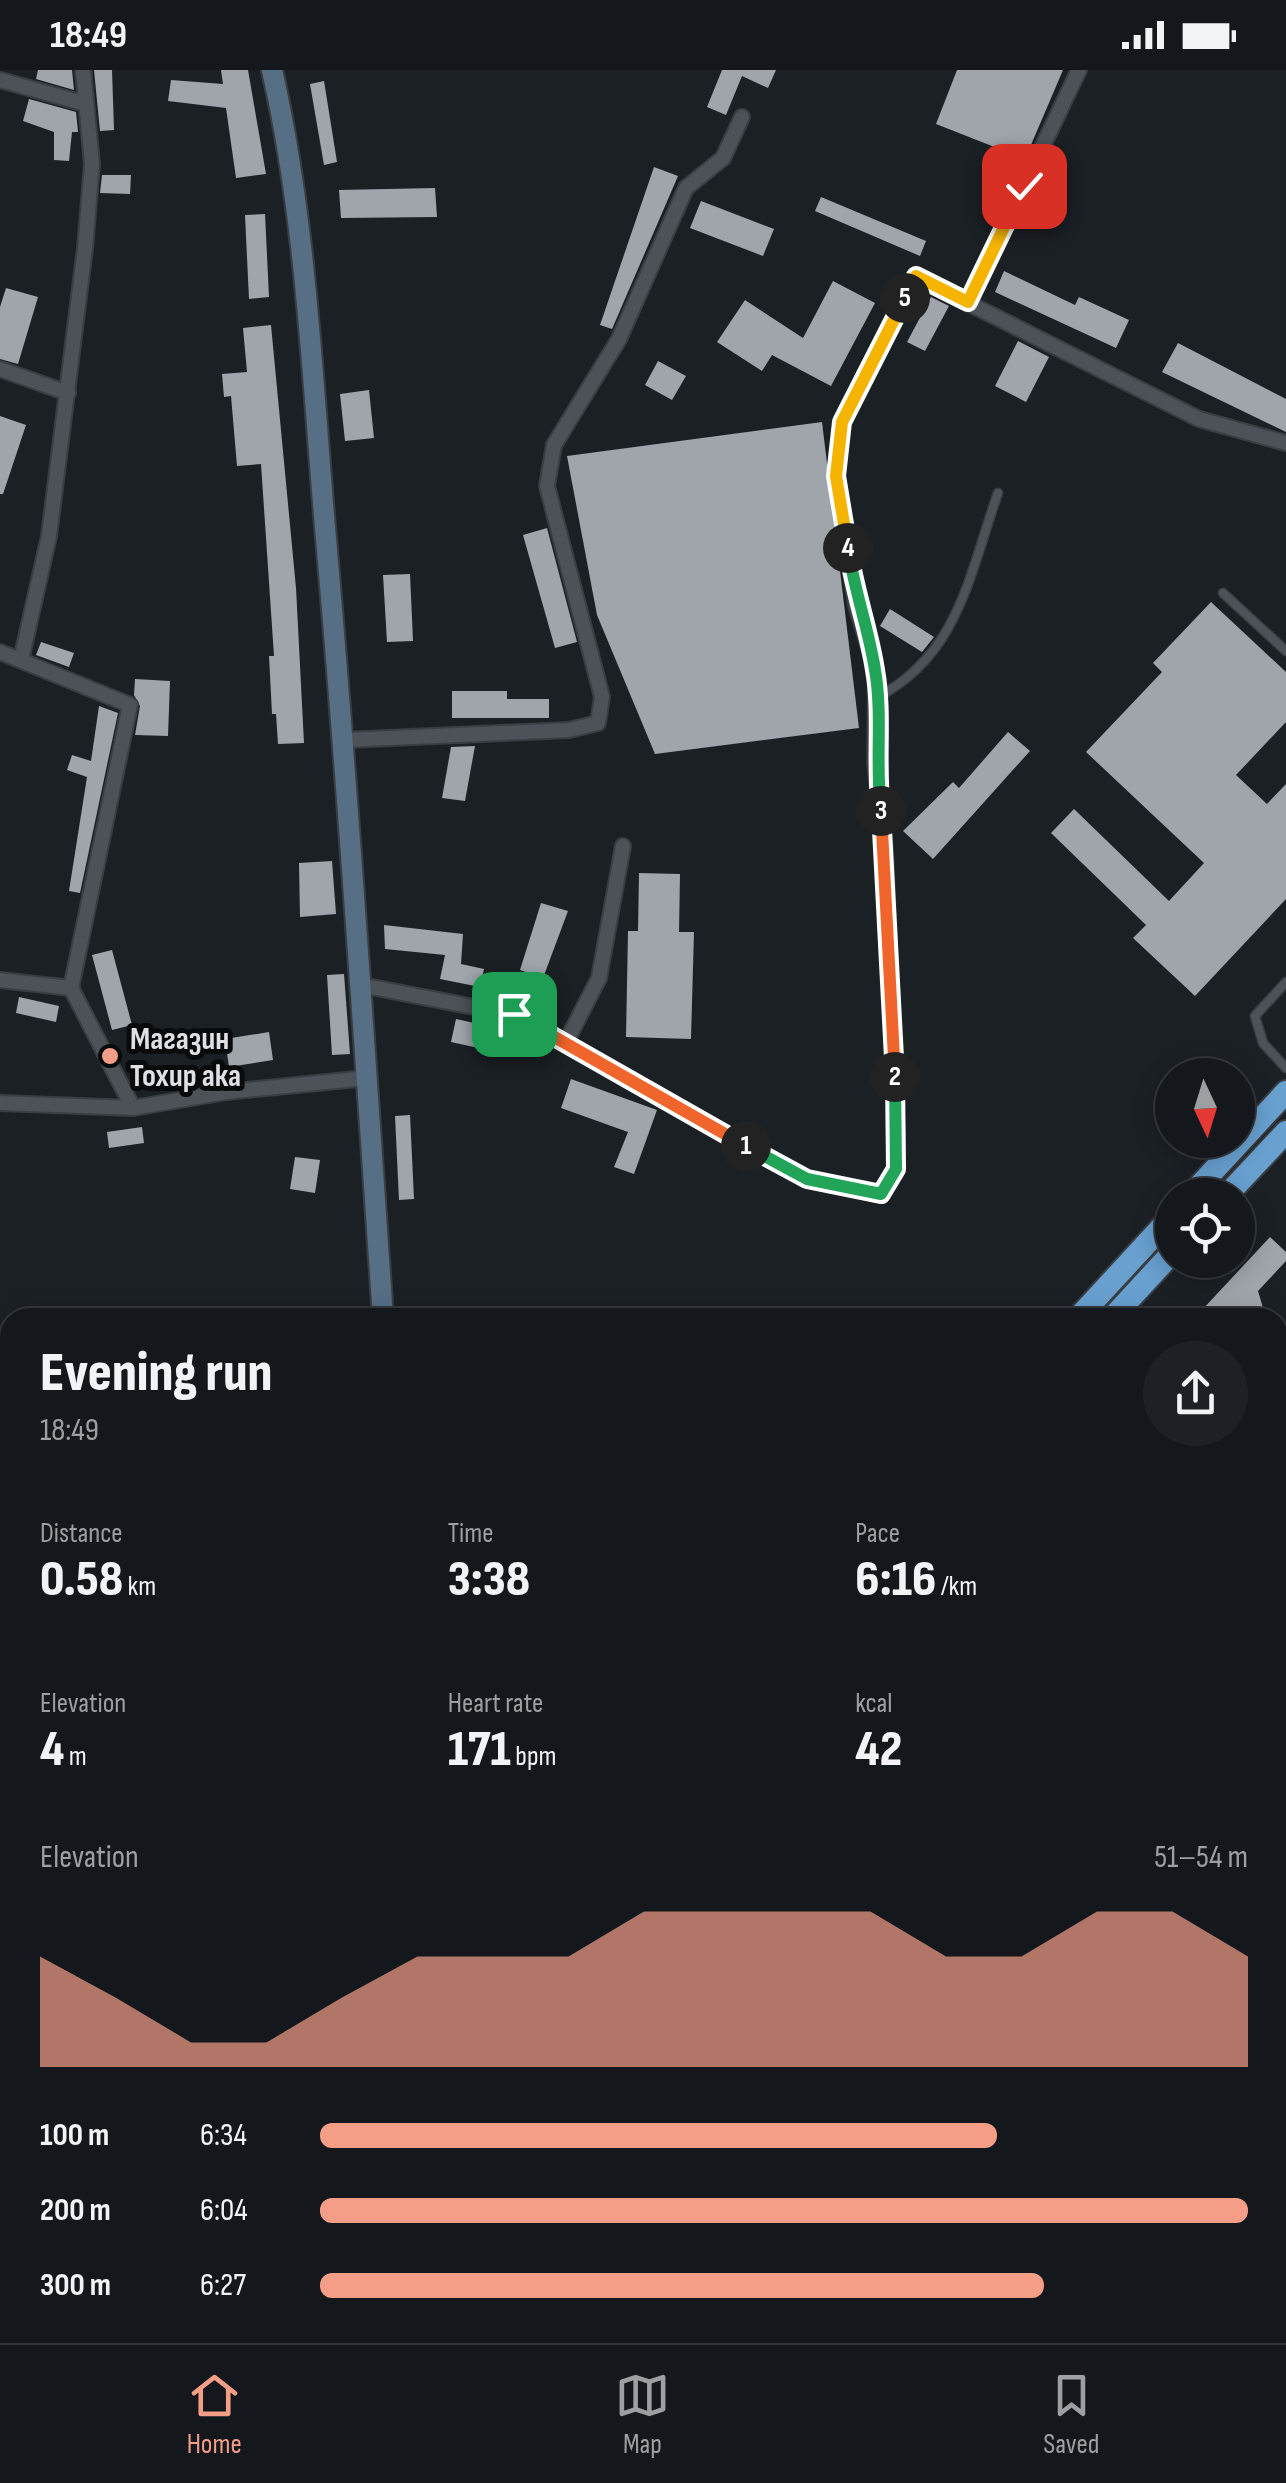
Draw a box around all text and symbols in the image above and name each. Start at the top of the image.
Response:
text: 18:49 [50,13,127,58]
pin [982,144,1067,229]
icon: check [997,159,1052,214]
pin: 5 [880,273,930,323]
text: 5 [899,281,911,314]
pin: 4 [823,523,873,573]
text: 4 [841,531,855,564]
pin: 3 [856,786,906,836]
text: 3 [875,794,887,827]
pin [472,972,557,1057]
icon: arrive [487,987,542,1042]
place label: Магазин Тохир ака [130,1020,241,1096]
marker: Магазин Тохир ака [99,1045,121,1067]
pin: 2 [870,1052,920,1102]
north arrow [1155,1058,1255,1158]
map controls [1155,1058,1255,1278]
text: 2 [889,1060,901,1093]
pin: 1 [721,1121,771,1171]
text: 1 [741,1129,751,1162]
button: locate [1155,1178,1255,1278]
text: Evening run [40,1340,273,1407]
button: share [1143,1341,1248,1446]
text: 18:49 [40,1411,99,1450]
text: Distance [40,1517,123,1550]
text: Time [448,1517,493,1550]
text: Pace [855,1517,900,1550]
text: 0.58 [40,1550,123,1610]
text: 3:38 [448,1550,530,1610]
text: 6:16 [855,1550,936,1610]
text: km [123,1570,156,1603]
text: /km [936,1570,977,1603]
text: Elevation [40,1687,126,1720]
text: Heart rate [448,1687,543,1720]
text: kcal [855,1687,892,1720]
text: 4 [40,1720,64,1780]
text: 171 [448,1720,511,1780]
text: 42 [855,1720,902,1780]
text: m [64,1740,87,1773]
text: bpm [511,1740,557,1773]
text: Elevation [40,1838,139,1877]
text: 51–54 m [1154,1838,1248,1877]
text: 100 m [40,2116,109,2155]
text: 6:34 [200,2116,247,2155]
text: 200 m [40,2191,111,2230]
text: 6:04 [200,2191,248,2230]
text: 300 m [40,2266,111,2305]
text: 6:27 [200,2266,246,2305]
tab: Home [187,2368,242,2461]
tab: Map [615,2368,670,2461]
tab: Saved [1043,2368,1099,2461]

